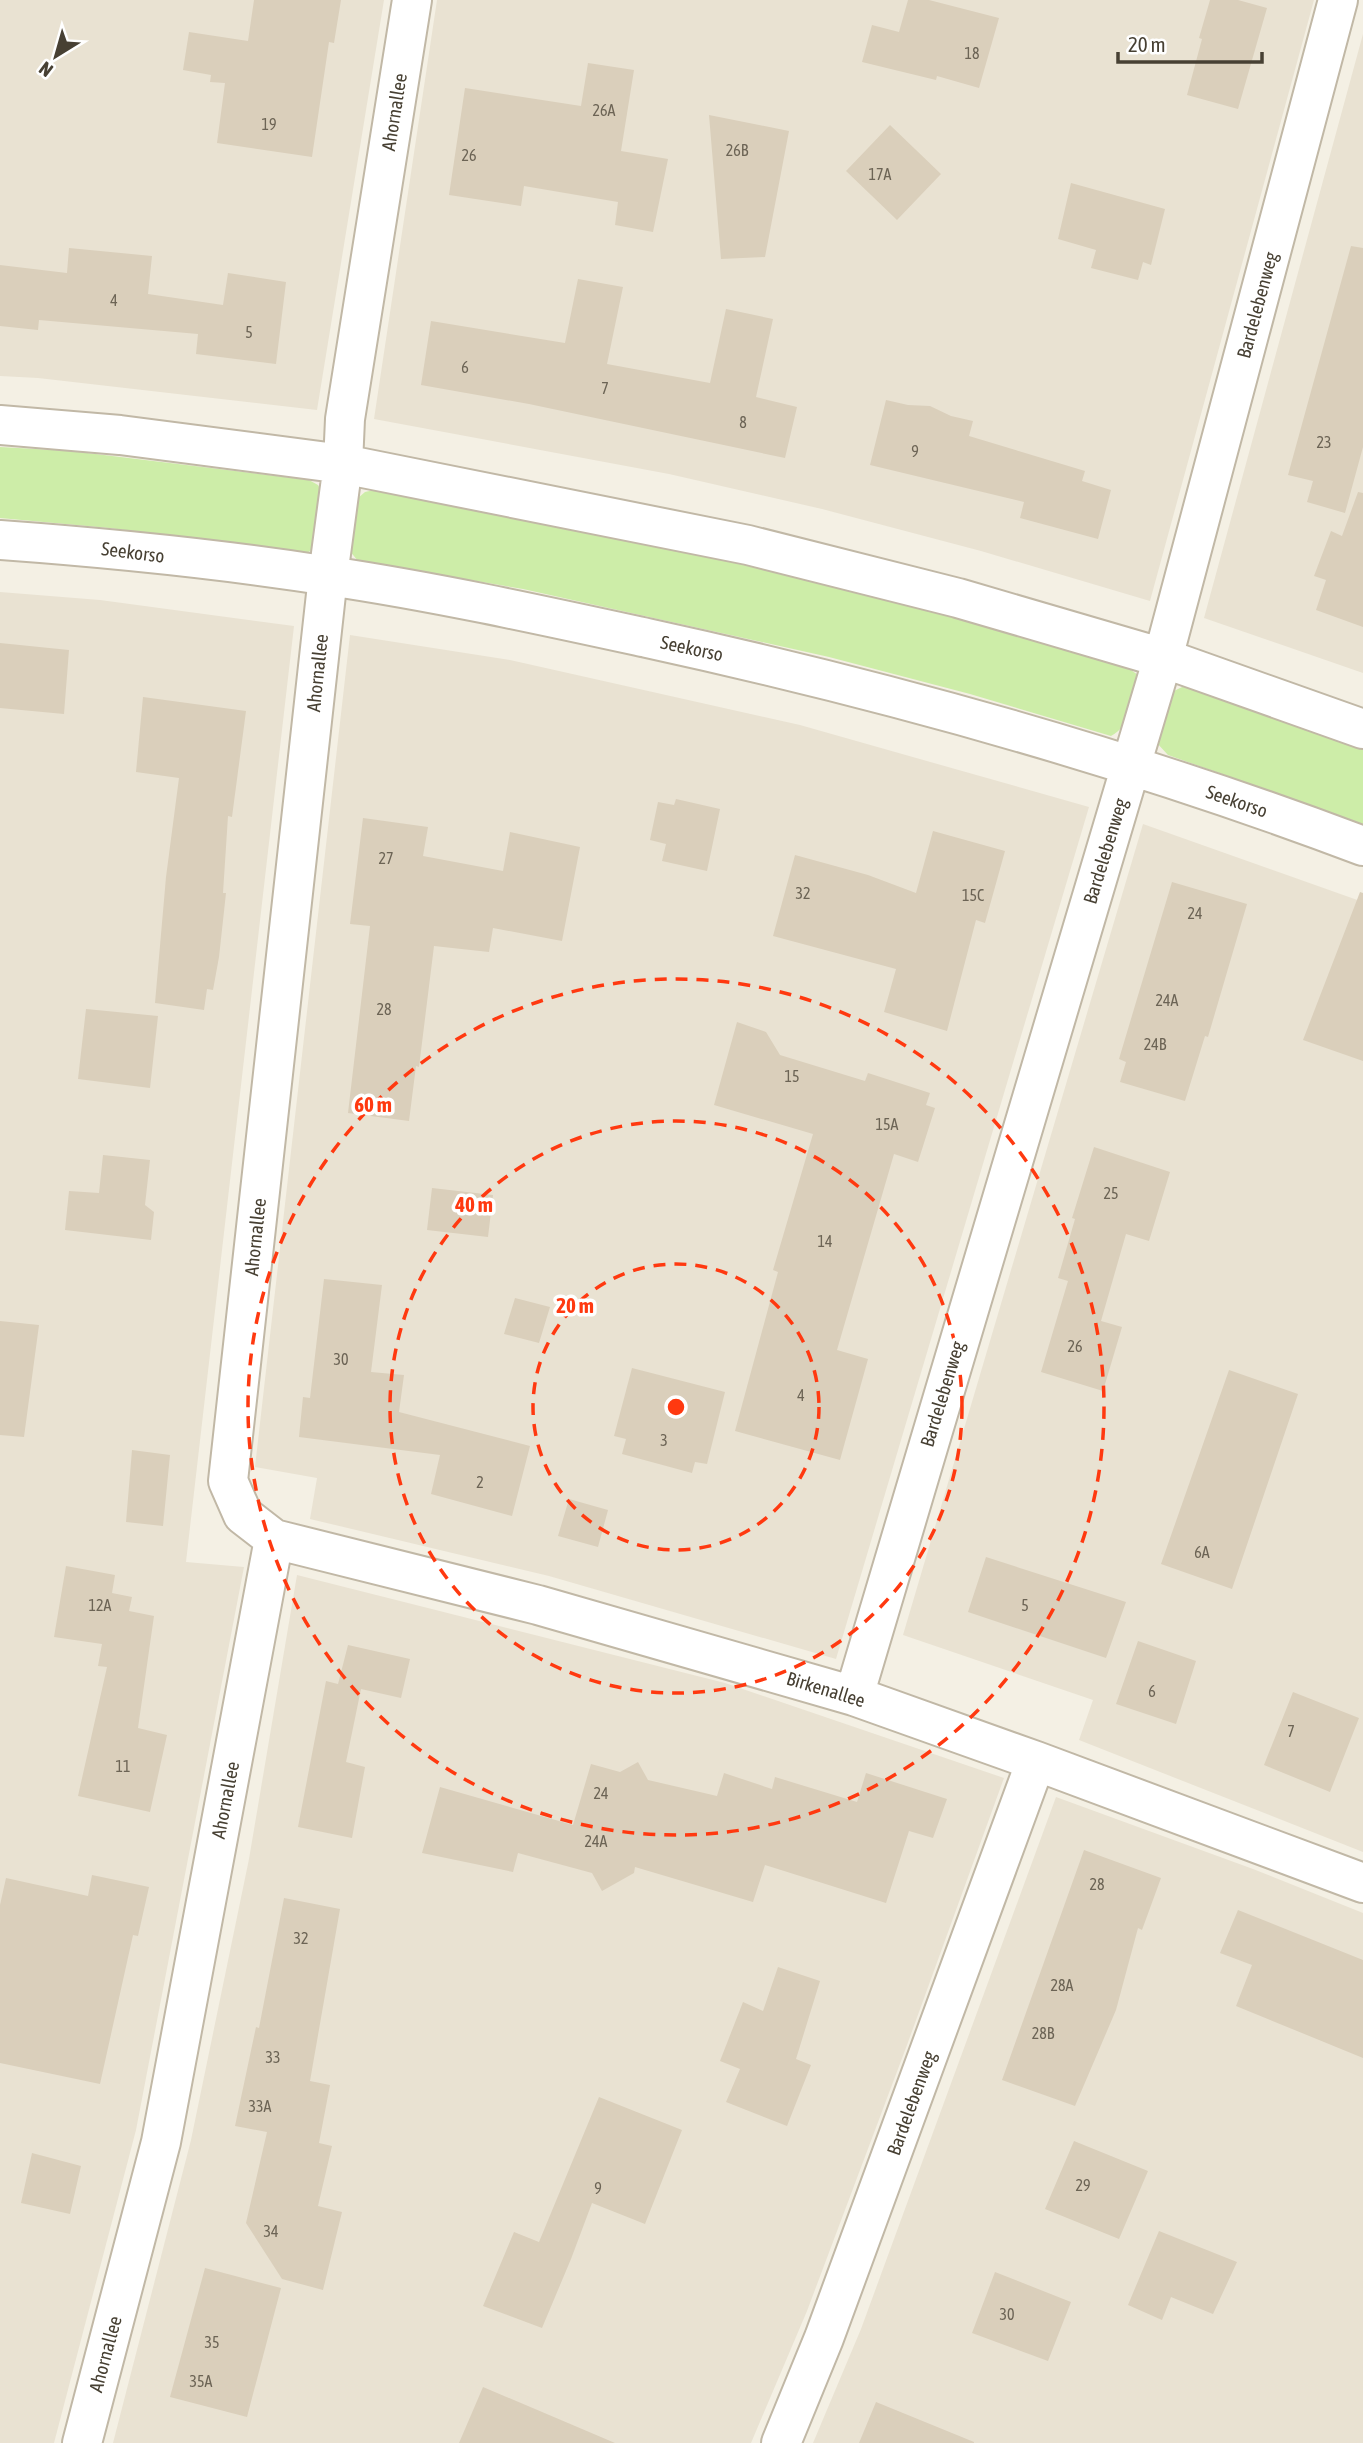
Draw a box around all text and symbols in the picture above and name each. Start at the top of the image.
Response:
north arrow [21,21,91,91]
scale bar [1118,21,1262,65]
text: 20 m [1128,32,1166,56]
house number: 18 [964,44,980,62]
text: N [35,57,57,82]
street label: Ahornallee [377,72,411,152]
house number: 26A [593,101,616,119]
house number: 19 [261,115,277,133]
house number: 26B [726,141,749,159]
house number: 26 [461,146,477,164]
house number: 17A [869,165,892,183]
street label: Bardelebenweg [1232,249,1282,361]
house number: 4 [110,291,118,309]
house number: 5 [245,323,253,341]
house number: 6 [461,358,469,376]
house number: 7 [601,379,609,397]
house number: 8 [739,413,747,431]
house number: 23 [1316,433,1332,451]
house number: 9 [911,442,919,460]
street label: Seekorso [100,537,166,567]
street label: Seekorso [659,631,725,665]
street label: Ahornallee [302,633,332,713]
street label: Seekorso [1203,780,1271,822]
street label: Bardelebenweg [1078,795,1132,907]
house number: 27 [378,849,394,867]
house number: 32 [795,884,811,902]
house number: 15C [962,886,984,904]
house number: 24 [1187,904,1203,922]
house number: 24A [1156,991,1179,1009]
house number: 28 [376,1000,392,1018]
house number: 24B [1144,1035,1167,1053]
house number: 15 [784,1067,800,1085]
text: 60 m [354,1092,392,1116]
house number: 15A [876,1115,899,1133]
house number: 25 [1103,1184,1119,1202]
text: 40 m [454,1192,493,1216]
street label: Ahornallee [240,1197,270,1277]
house number: 14 [817,1232,833,1250]
text: 20 m [556,1293,594,1317]
house number: 26 [1067,1337,1083,1355]
street label: Bardelebenweg [915,1338,969,1450]
house number: 30 [333,1350,349,1368]
house number: 4 [797,1386,805,1404]
centre of rings [664,1395,688,1419]
house number: 3 [660,1431,668,1449]
house number: 2 [476,1473,484,1491]
house number: 6A [1194,1543,1210,1561]
house number: 12A [89,1596,112,1614]
house number: 5 [1021,1596,1029,1614]
street label: Birkenallee [784,1667,868,1711]
house number: 6 [1148,1682,1156,1700]
house number: 7 [1287,1722,1295,1740]
house number: 11 [115,1757,131,1775]
street label: Ahornallee [207,1760,243,1840]
house number: 24 [593,1784,609,1802]
house number: 24A [585,1832,608,1850]
house number: 28 [1089,1875,1105,1893]
house number: 32 [293,1929,309,1947]
house number: 28A [1051,1976,1074,1994]
house number: 28B [1032,2024,1055,2042]
street label: Bardelebenweg [882,2047,940,2158]
house number: 33 [265,2048,281,2066]
house number: 33A [249,2097,272,2115]
house number: 29 [1075,2176,1091,2194]
house number: 9 [594,2179,602,2197]
house number: 34 [263,2222,279,2240]
house number: 30 [999,2305,1015,2323]
street label: Ahornallee [84,2313,126,2395]
house number: 35 [204,2333,220,2351]
house number: 35A [190,2372,213,2390]

